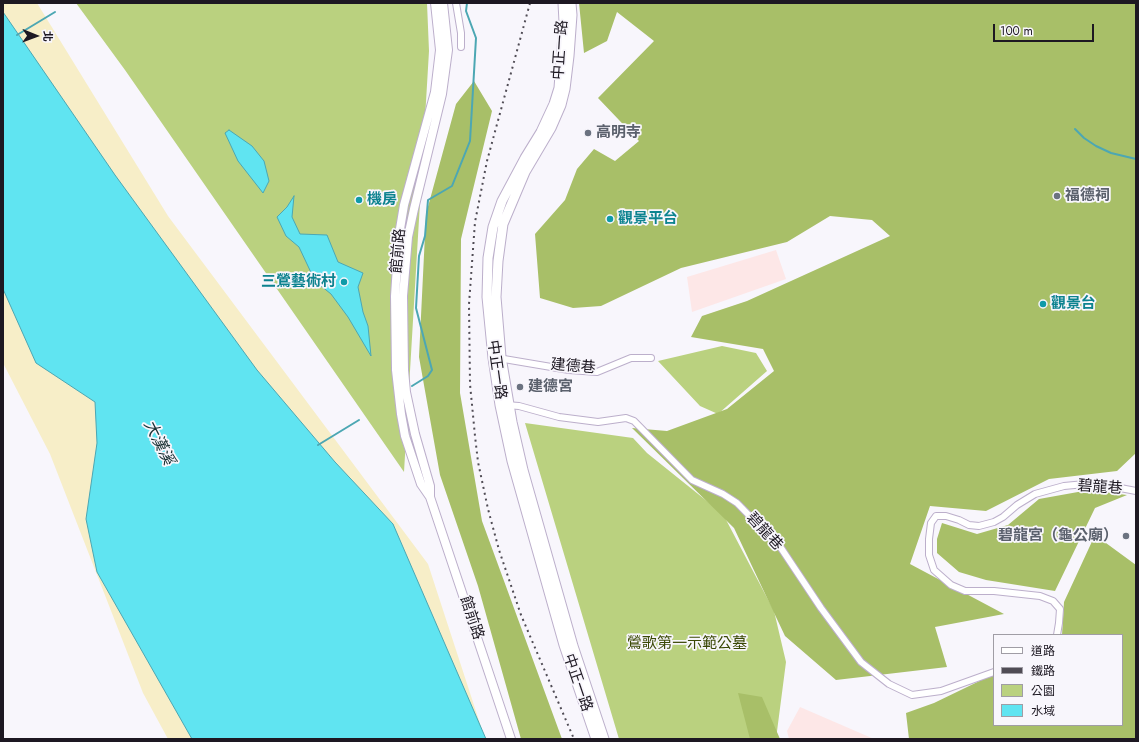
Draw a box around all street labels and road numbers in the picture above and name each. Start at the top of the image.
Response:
street label: 中正一路 [550,19,572,81]
street label: 館前路 [388,228,410,274]
street label: 中正一路 [483,339,509,401]
street label: 建德巷 [550,356,596,378]
street label: 碧龍巷 [1077,477,1123,499]
street label: 碧龍巷 [742,509,786,555]
street label: 館前路 [455,594,487,642]
street label: 中正一路 [559,652,595,714]

